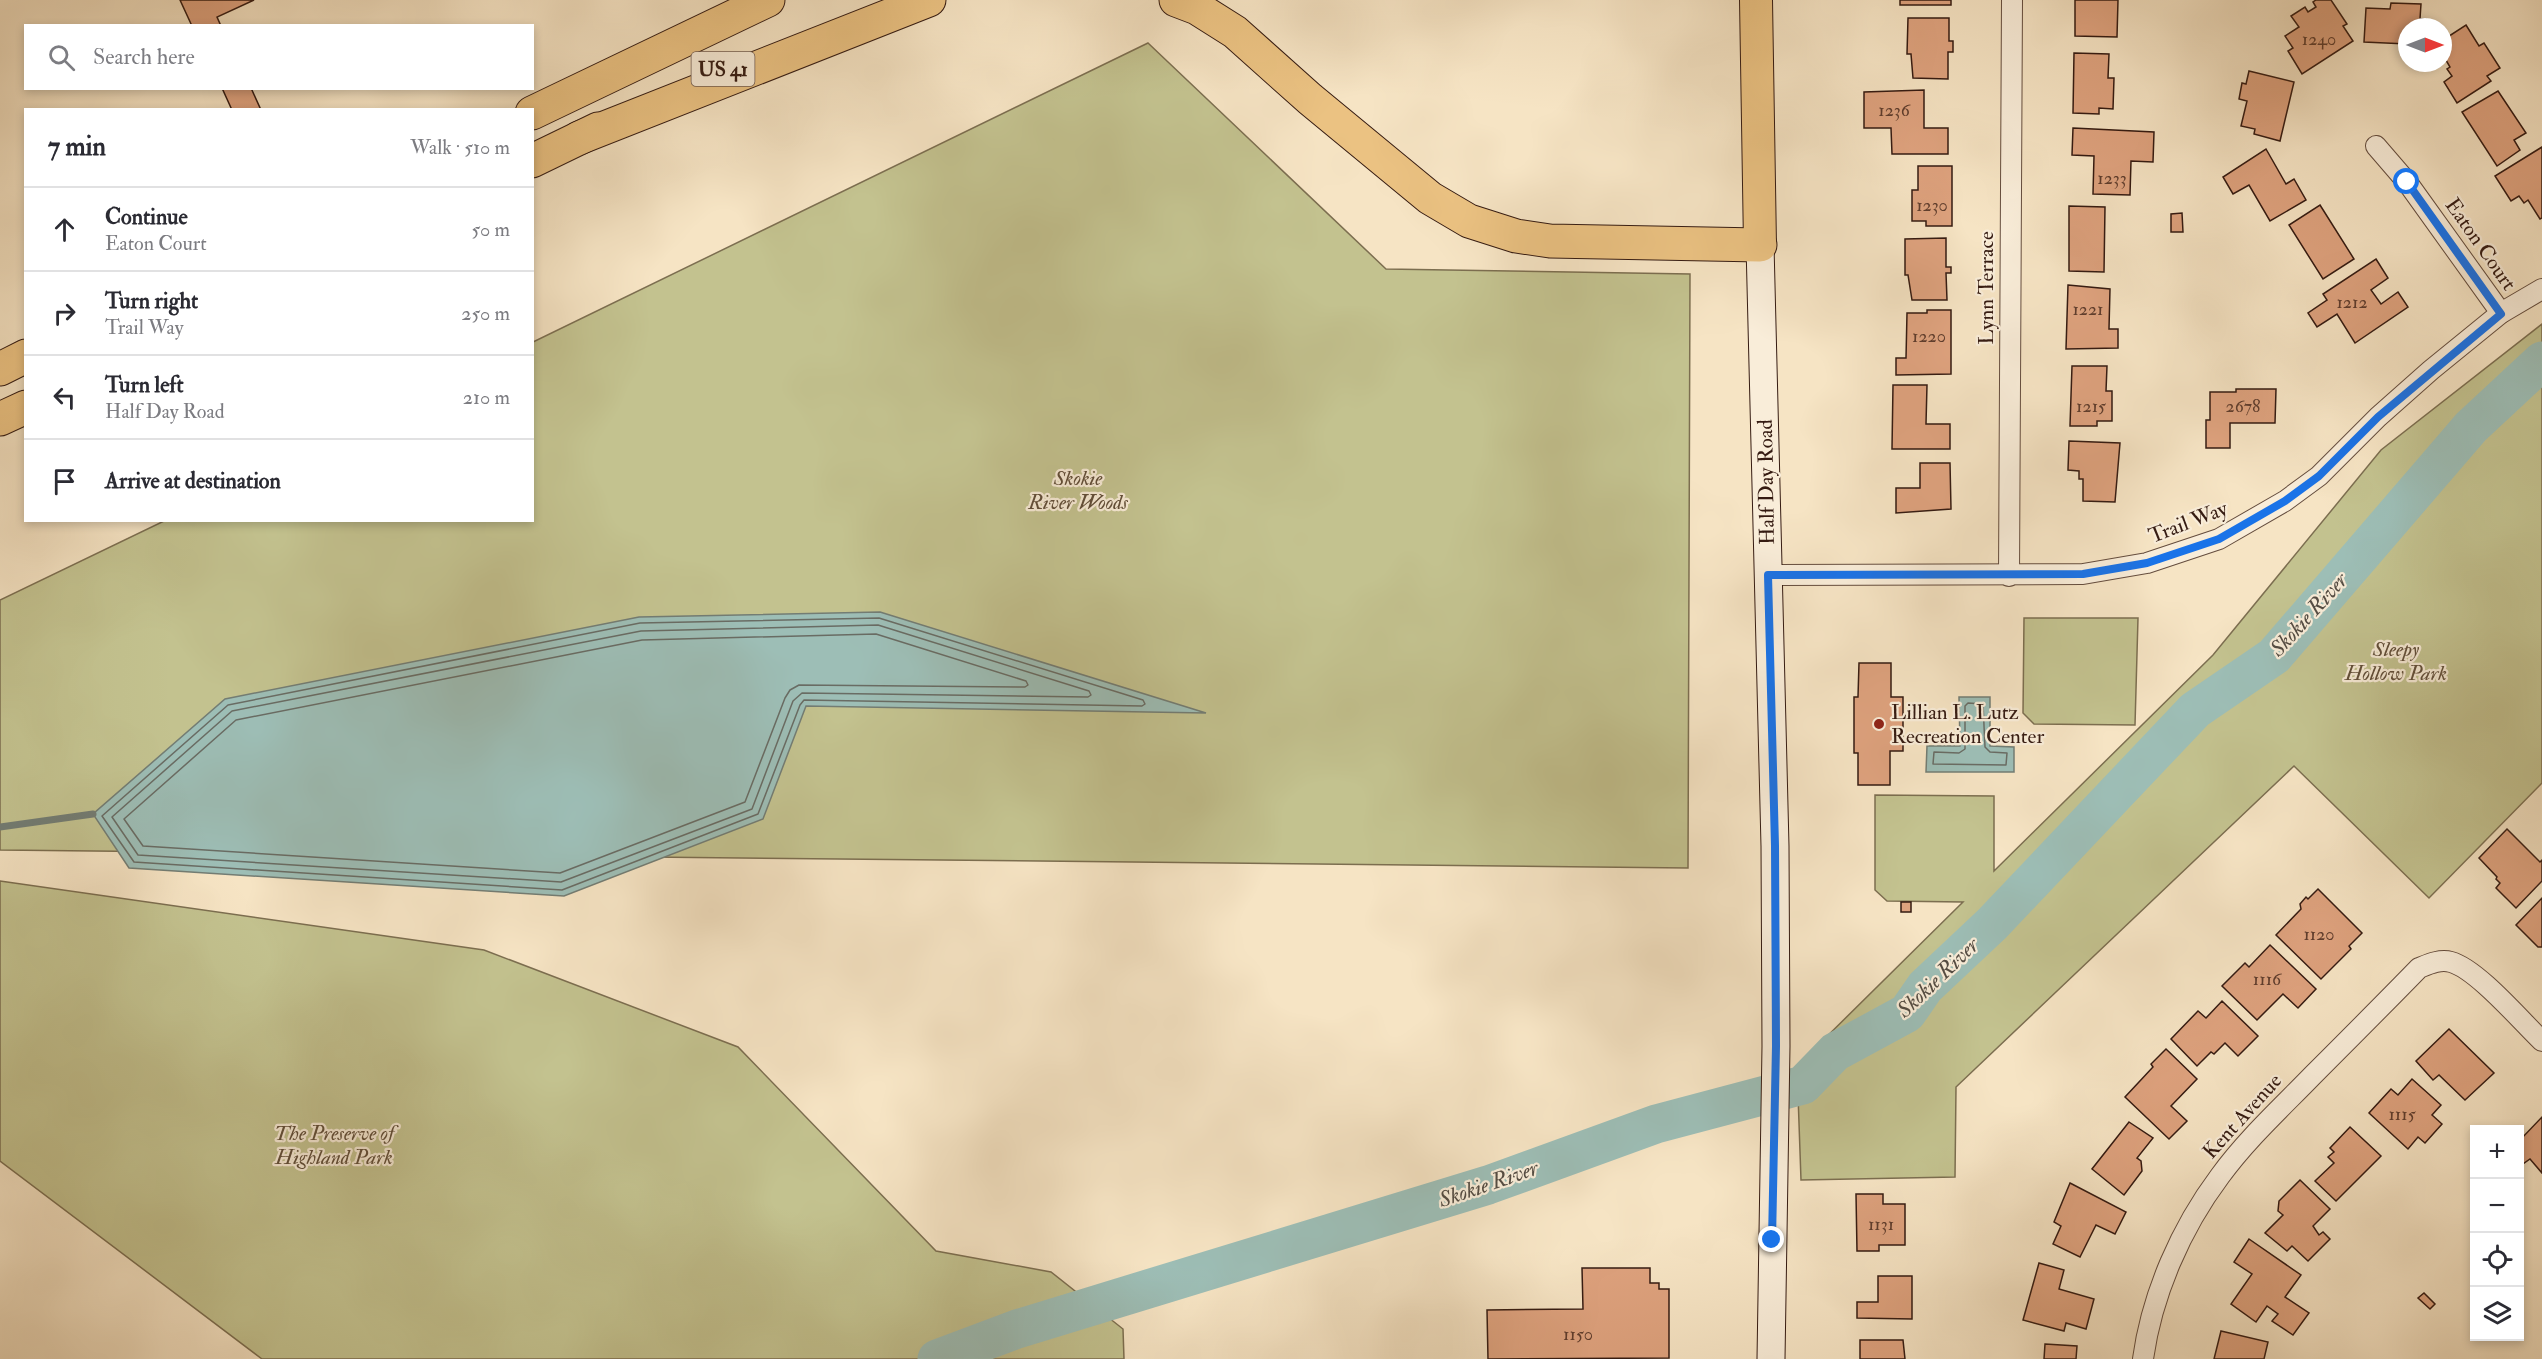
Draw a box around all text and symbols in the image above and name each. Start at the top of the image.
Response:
north arrow [2398,18,2452,72]
search box [24,24,534,90]
house number: 1240 [2302,28,2336,51]
icon: search [45,41,78,74]
text: Search here [93,43,195,71]
road number: US 41 [692,52,754,86]
house number: 1236 [1878,99,1911,122]
text: 7 min [48,131,106,163]
text: Walk · 510 m [410,135,510,160]
house number: 1233 [2097,167,2127,190]
route start [2393,168,2419,194]
street label: Eaton Court [2439,193,2522,296]
house number: 1230 [1916,194,1948,217]
text: Continue [105,203,188,231]
icon: ahead [48,213,81,246]
text: 50 m [471,217,510,242]
text: Eaton Court [105,231,207,256]
street label: Lynn Terrace [1973,231,2000,345]
text: Turn right [105,287,198,315]
house number: 1212 [2336,291,2368,314]
icon: right [48,297,81,330]
house number: 1221 [2072,298,2104,321]
text: 250 m [461,301,510,326]
text: Trail Way [105,315,183,340]
house number: 1220 [1912,325,1946,348]
text: Turn left [105,371,184,399]
icon: left [48,381,81,414]
text: 210 m [463,385,510,410]
house number: 1215 [2076,395,2106,418]
house number: 2678 [2226,395,2260,418]
text: Half Day Road [105,399,225,424]
street label: Half Day Road [1752,418,1781,545]
icon: arrive [48,465,81,498]
park label: Skokie River Woods [1027,465,1129,516]
text: Arrive at destination [105,467,281,495]
street label: Trail Way [2145,495,2232,550]
water label: Skokie River [2263,566,2355,663]
park label: Sleepy Hollow Park [2344,636,2447,687]
place label: Lillian L. Lutz Recreation Center [1891,699,2044,750]
marker: Lillian L. Lutz Recreation Center [1872,717,1886,731]
house number: 1120 [2303,923,2335,946]
water label: Skokie River [1890,930,1986,1024]
house number: 1116 [2253,968,2282,991]
street label: Kent Avenue [2197,1068,2288,1165]
house number: 1115 [2388,1103,2416,1126]
park label: The Preserve of Highland Park [274,1120,399,1171]
map controls [2470,1125,2524,1341]
button: + [2470,1125,2524,1179]
water label: Skokie River [1434,1153,1544,1214]
button: − [2470,1179,2524,1233]
house number: 1131 [1868,1213,1894,1236]
route end [1758,1226,1784,1252]
button: locate [2470,1233,2524,1287]
button: layers [2470,1287,2524,1341]
house number: 1150 [1563,1323,1593,1346]

